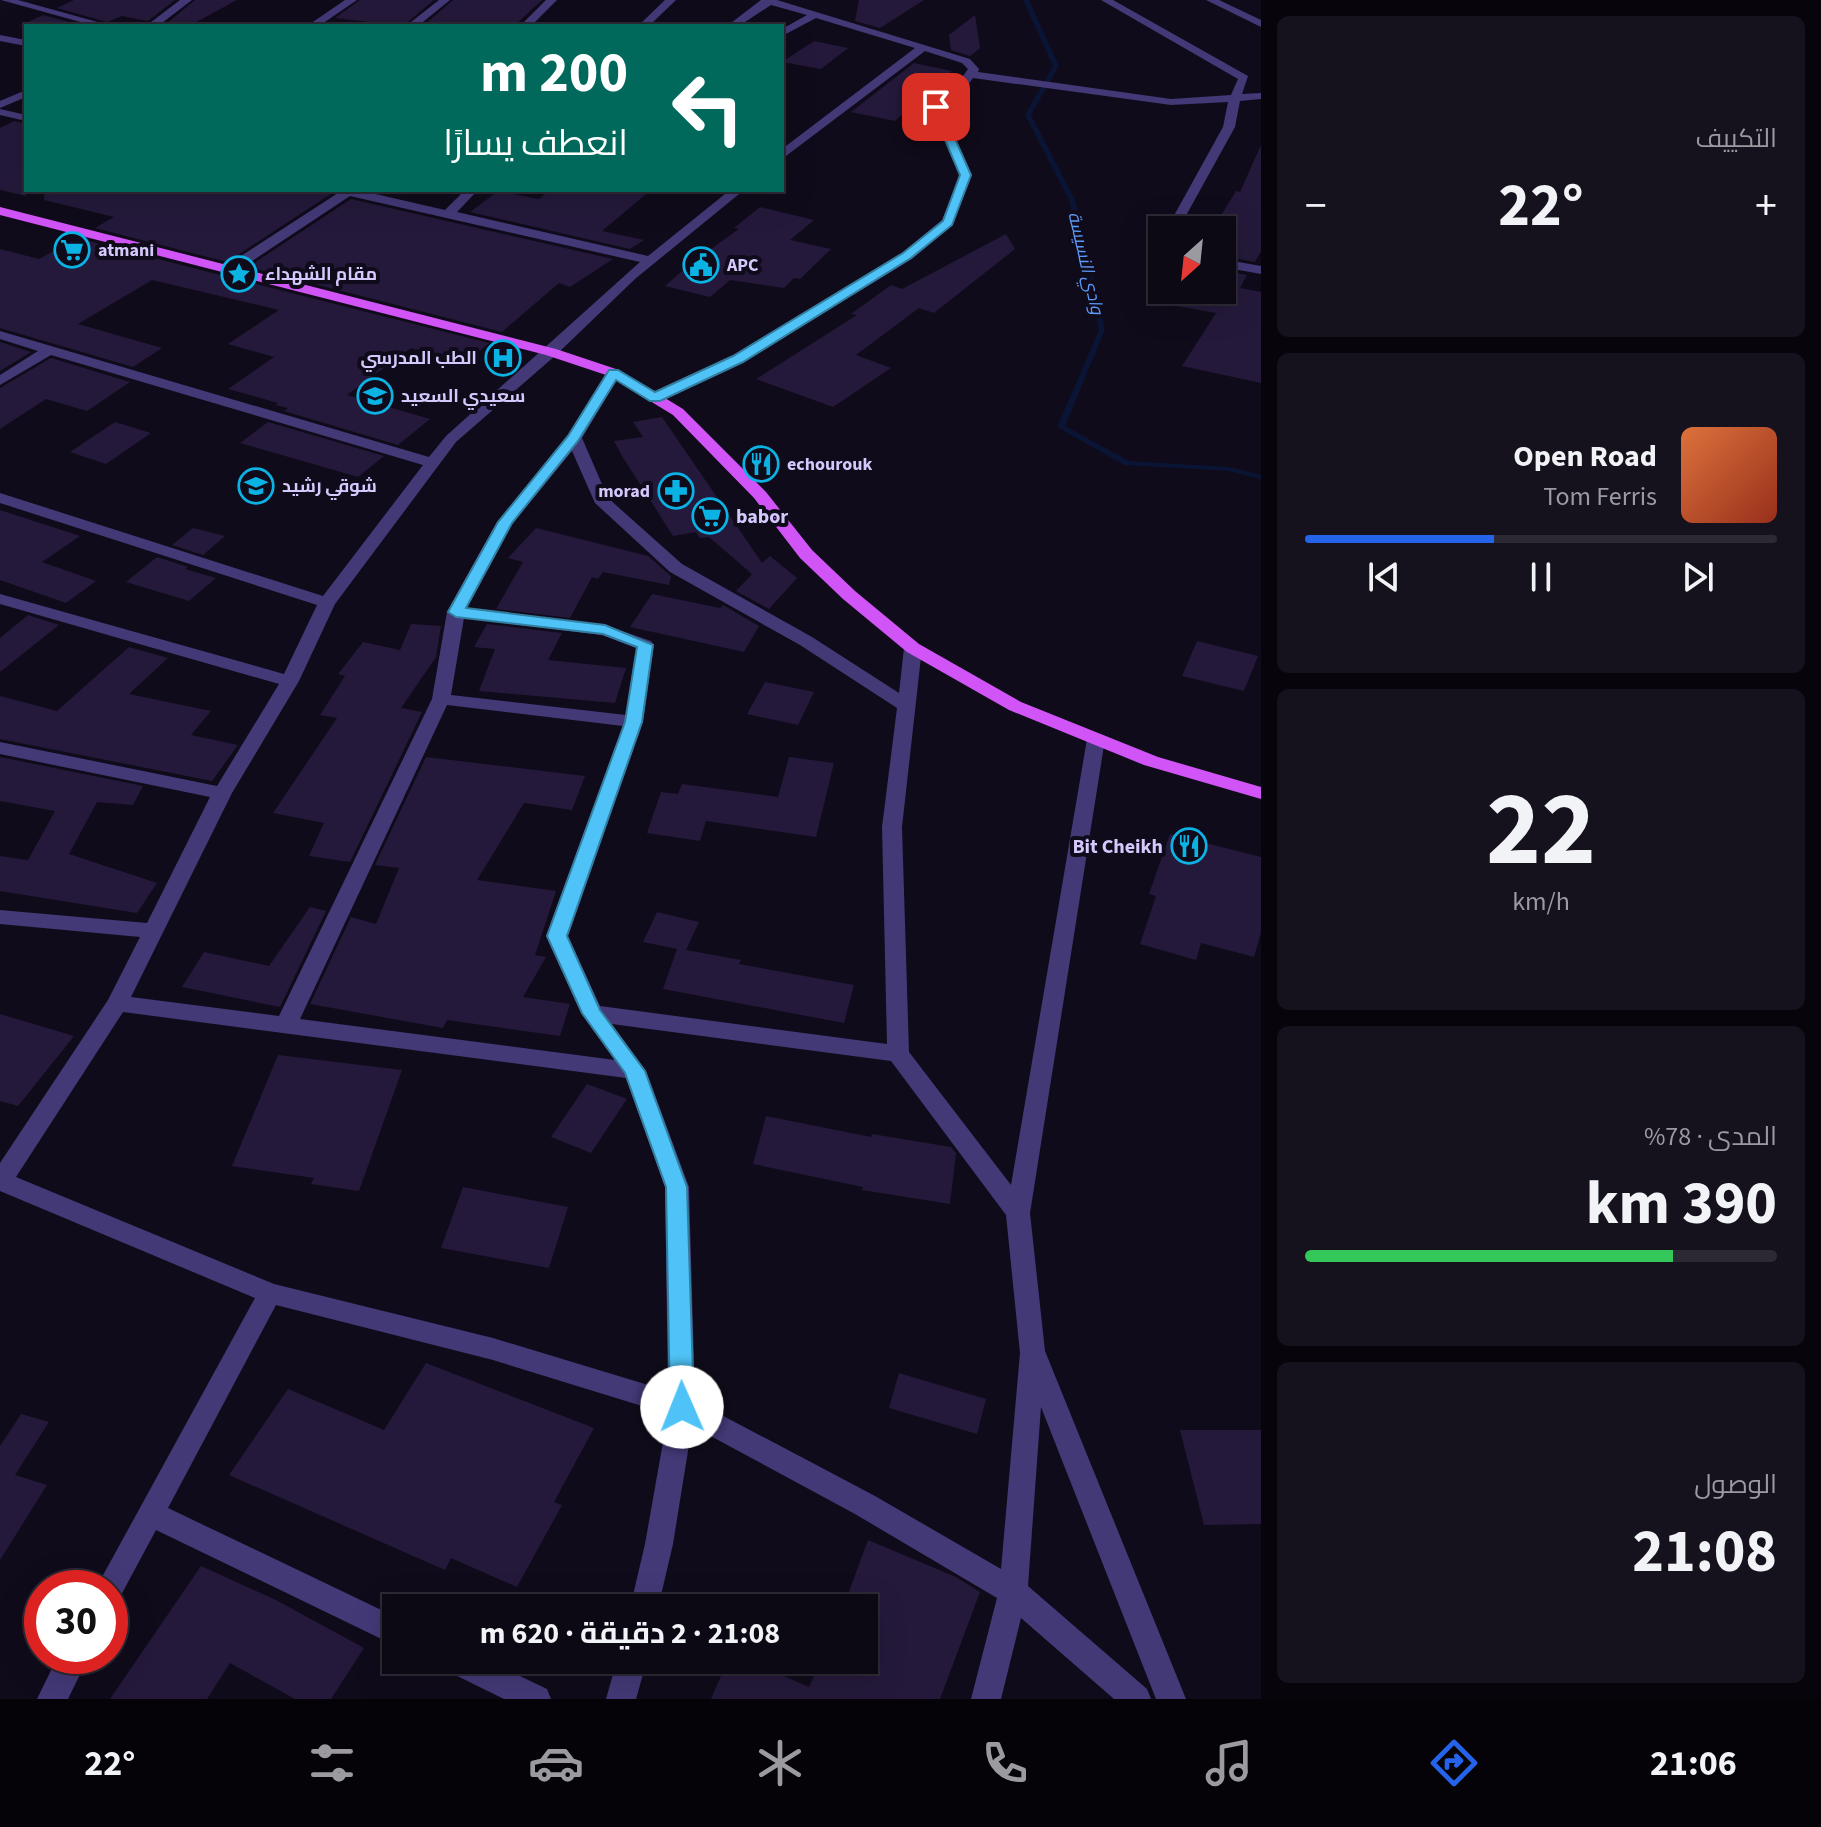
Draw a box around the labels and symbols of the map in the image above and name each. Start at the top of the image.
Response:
pin [902,73,970,141]
water label: وادي النسيسة [1061,209,1110,318]
north arrow [1148,216,1236,304]
supermarket icon: atmani [53,231,91,269]
place label: atmani [98,238,154,263]
public building icon: APC [682,246,720,284]
place label: APC [726,253,759,278]
place icon: مقام الشهداء [220,255,258,293]
place label: مقام الشهداء [265,262,377,287]
hospital icon: الطب المدرسي [484,339,522,377]
place label: الطب المدرسي [361,346,477,372]
school or university icon: سعيدي السعيد [356,377,394,415]
place label: سعيدي السعيد [401,384,525,410]
restaurant icon: echourouk [742,445,780,483]
place label: echourouk [787,452,872,477]
school or university icon: شوقي رشيد [237,467,275,505]
pharmacy icon: morad [657,472,695,510]
place label: شوقي رشيد [282,474,377,501]
place label: morad [598,479,650,504]
supermarket icon: babor [691,497,729,535]
place label: babor [736,503,788,531]
restaurant icon: Bit Cheikh [1170,827,1208,865]
place label: Bit Cheikh [1072,833,1163,861]
position arrow [640,1365,724,1449]
speed limit sign: 30 [24,1570,128,1674]

